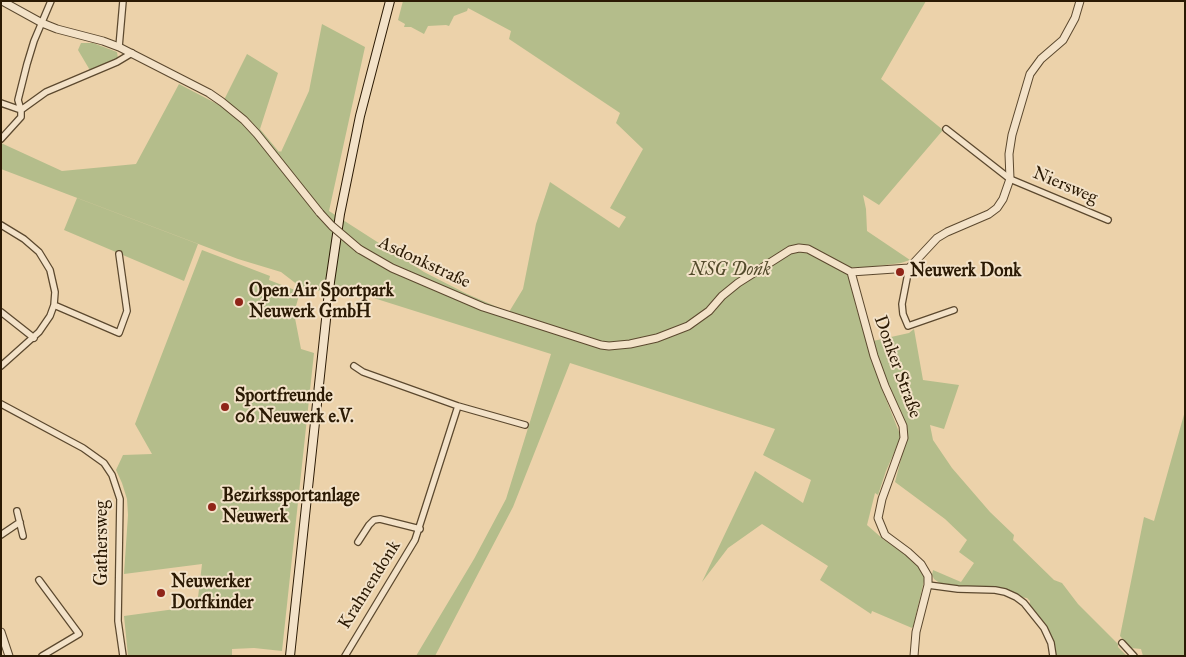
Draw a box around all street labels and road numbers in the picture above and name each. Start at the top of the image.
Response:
street label: Niersweg [1029,163,1101,209]
street label: Asdonkstraße [375,232,473,294]
street label: Donker Straße [868,313,926,421]
street label: Gathersweg [92,500,114,586]
street label: Krahnendonk [334,537,406,633]

